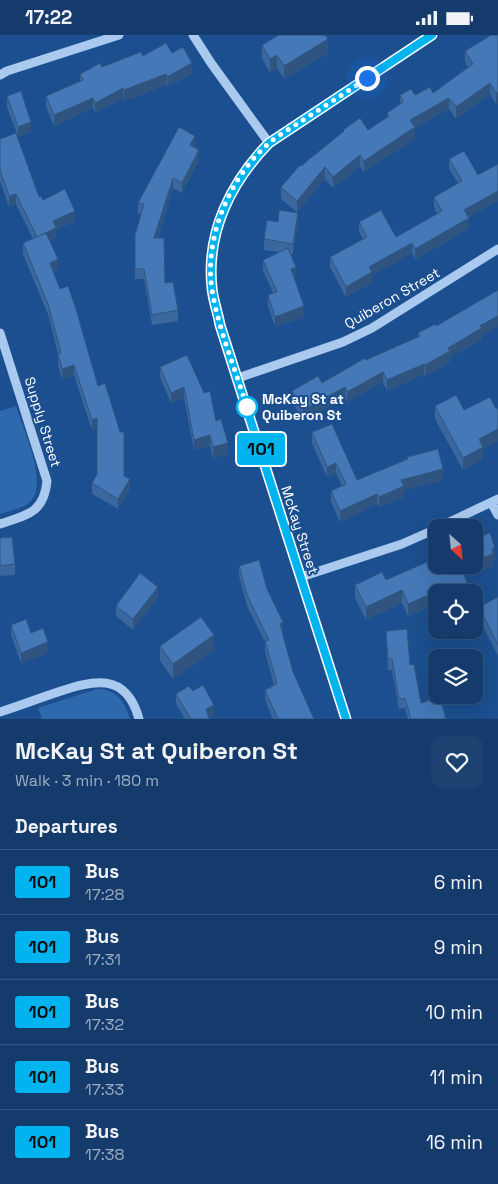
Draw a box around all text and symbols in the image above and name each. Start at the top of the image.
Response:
text: 17:22 [25,5,72,30]
your location [355,66,380,91]
street label: Quiberon Street [341,263,443,333]
street label: Supply Street [21,375,65,469]
place label: McKay St at Quiberon St [262,390,344,424]
marker: McKay St at Quiberon St [236,396,258,418]
line badge: 101 [232,433,290,465]
text: 101 [247,437,275,460]
street label: McKay Street [277,484,323,576]
north arrow [428,519,482,574]
map controls [428,519,483,704]
button: locate [428,584,483,639]
button: layers [428,649,483,704]
text: McKay St at Quiberon St [15,735,298,766]
button: heart [431,736,483,788]
text: Walk · 3 min · 180 m [15,770,159,791]
text: Departures [15,814,118,839]
text: Bus [85,859,119,884]
text: 101 [29,870,56,893]
text: 6 min [434,870,483,895]
text: 17:28 [85,884,124,905]
text: Bus [85,924,119,949]
text: 101 [29,935,56,958]
text: 9 min [434,935,483,960]
text: 17:31 [85,949,121,970]
text: Bus [85,989,119,1014]
text: 101 [29,1000,56,1023]
text: 10 min [425,1000,483,1025]
text: 17:32 [85,1014,124,1035]
text: Bus [85,1054,119,1079]
text: 101 [29,1065,56,1088]
text: 11 min [430,1065,483,1090]
text: 17:33 [85,1079,124,1100]
text: Bus [85,1119,119,1144]
text: 101 [29,1130,56,1153]
text: 16 min [426,1130,483,1155]
text: 17:38 [85,1144,124,1165]

